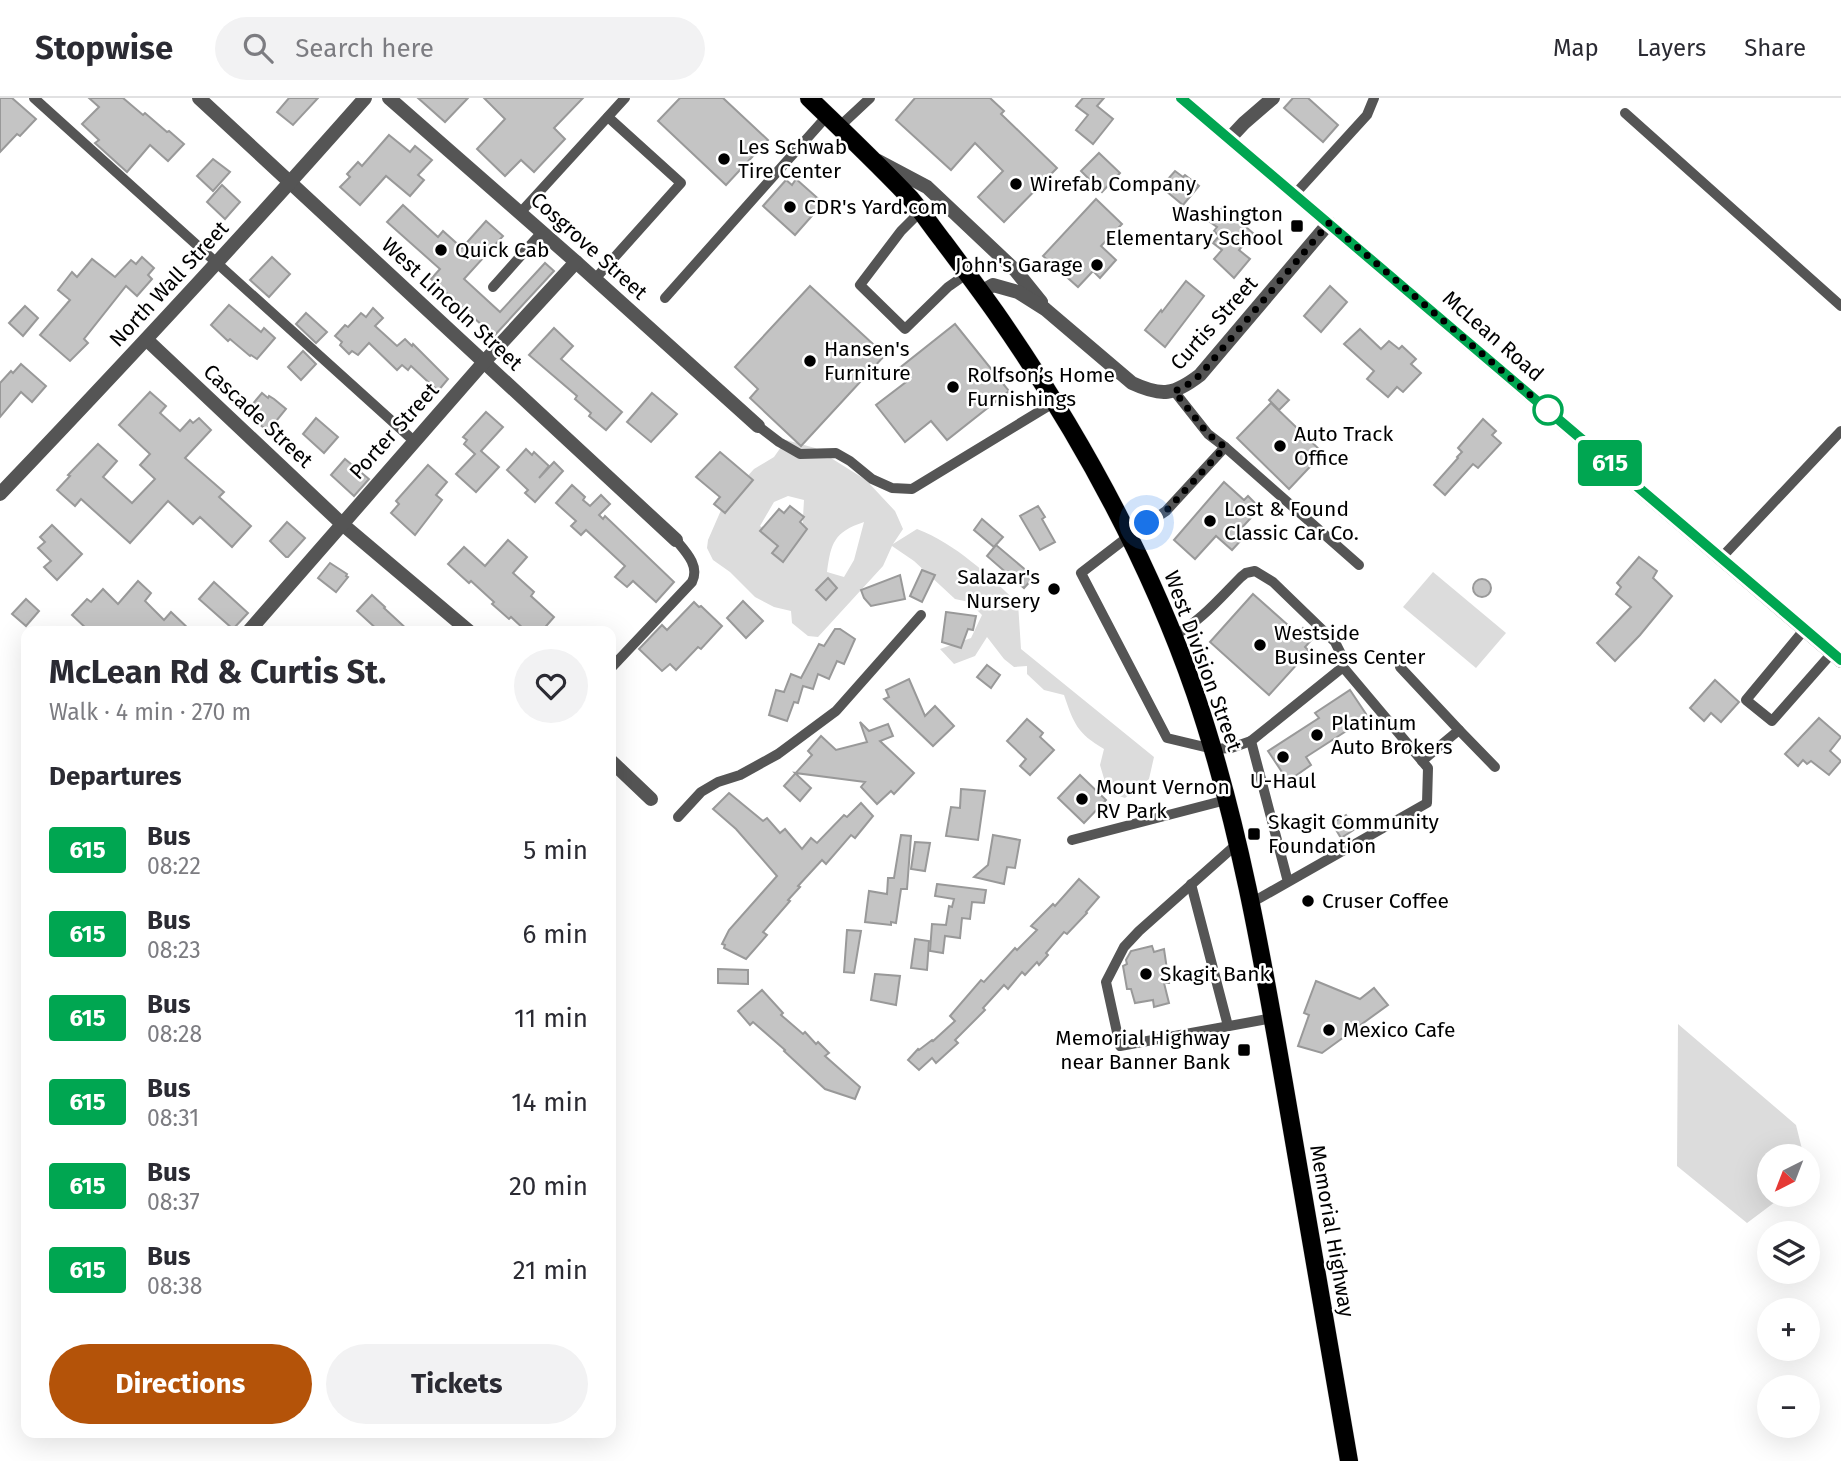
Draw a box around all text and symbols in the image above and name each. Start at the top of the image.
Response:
search box [215,17,705,80]
text: Stopwise [35,28,173,68]
icon: search [239,29,277,67]
text: Search here [295,33,434,64]
text: Map [1553,34,1599,62]
text: Layers [1637,34,1706,62]
text: Share [1744,34,1806,62]
place label: Les Schwab Tire Center [738,134,847,184]
marker: Les Schwab Tire Center [716,151,732,167]
place label: Wirefab Company [1030,171,1197,197]
marker: Wirefab Company [1008,176,1024,192]
street label: Cosgrove Street [525,187,653,306]
place label: CDR's Yard.com [804,194,948,220]
marker: CDR's Yard.com [782,199,798,215]
place label: Washington Elementary School [1105,201,1283,251]
street label: North Wall Street [104,215,234,352]
marker: Washington Elementary School [1289,218,1305,234]
street label: West Lincoln Street [376,232,528,376]
place label: Quick Cab [455,237,549,263]
marker: Quick Cab [433,242,449,258]
place label: John's Garage [955,252,1083,278]
marker: John's Garage [1089,257,1105,273]
street label: Curtis Street [1165,270,1263,375]
street label: McLean Road [1437,285,1549,387]
place label: Hansen's Furniture [824,336,911,386]
marker: Hansen's Furniture [802,353,818,369]
street label: Cascade Street [198,359,318,474]
place label: Rolfson’s Home Furnishings [967,362,1115,412]
street label: Porter Street [344,377,445,485]
marker: Rolfson’s Home Furnishings [945,379,961,395]
unlabelled marker [1533,395,1563,425]
place label: Auto Track Office [1294,421,1393,471]
marker: Auto Track Office [1272,438,1288,454]
line badge: 615 [1570,440,1650,486]
text: 615 [1592,449,1628,477]
place label: Lost & Found Classic Car Co. [1224,496,1359,546]
your location [1129,505,1164,540]
marker: Lost & Found Classic Car Co. [1202,513,1218,529]
place label: Salazar's Nursery [957,564,1041,614]
street label: West Division Street [1158,567,1248,755]
marker: Salazar's Nursery [1046,581,1062,597]
place label: Westside Business Center [1274,620,1425,670]
marker: Westside Business Center [1252,637,1268,653]
button: heart [514,649,588,723]
text: McLean Rd & Curtis St. [49,652,386,692]
text: Walk · 4 min · 270 m [49,698,251,726]
place label: Platinum Auto Brokers [1331,710,1453,760]
marker: Platinum Auto Brokers [1309,727,1325,743]
marker: U-Haul [1275,749,1291,765]
text: Departures [49,761,182,792]
place label: U-Haul [1250,768,1316,794]
place label: Mount Vernon RV Park [1096,774,1230,824]
marker: Mount Vernon RV Park [1074,791,1090,807]
place label: Skagit Community Foundation [1268,809,1440,859]
text: Bus [147,821,190,852]
marker: Skagit Community Foundation [1246,826,1262,842]
text: 5 min [523,835,588,866]
text: 615 [69,836,106,864]
text: 08:22 [147,852,201,880]
place label: Cruser Coffee [1322,888,1449,914]
marker: Cruser Coffee [1300,893,1316,909]
text: Bus [147,905,190,936]
text: 6 min [522,919,588,950]
text: 615 [69,920,106,948]
text: 08:23 [147,936,201,964]
place label: Skagit Bank [1160,961,1271,987]
marker: Skagit Bank [1138,966,1154,982]
text: Bus [147,989,190,1020]
text: 11 min [514,1003,588,1034]
text: 615 [69,1004,106,1032]
place label: Mexico Cafe [1343,1017,1455,1043]
text: 08:28 [147,1020,202,1048]
marker: Mexico Cafe [1321,1022,1337,1038]
place label: Memorial Highway near Banner Bank [1055,1025,1231,1075]
marker: Memorial Highway near Banner Bank [1236,1042,1252,1058]
text: Bus [147,1073,190,1104]
text: 14 min [511,1087,588,1118]
text: 615 [69,1088,106,1116]
text: 08:31 [147,1104,199,1132]
street label: Memorial Highway [1304,1143,1360,1320]
north arrow [1757,1144,1820,1208]
map controls [1757,1144,1820,1438]
text: Bus [147,1157,190,1188]
text: 20 min [509,1171,588,1202]
text: 615 [69,1172,106,1200]
text: 08:37 [147,1188,200,1216]
button: layers [1757,1221,1820,1284]
text: Bus [147,1241,190,1272]
text: 21 min [513,1255,588,1286]
text: 615 [69,1256,106,1284]
text: 08:38 [147,1272,202,1300]
button: + [1757,1298,1820,1361]
button: Directions [49,1344,312,1424]
button: Tickets [326,1344,588,1424]
button: − [1757,1375,1820,1438]

